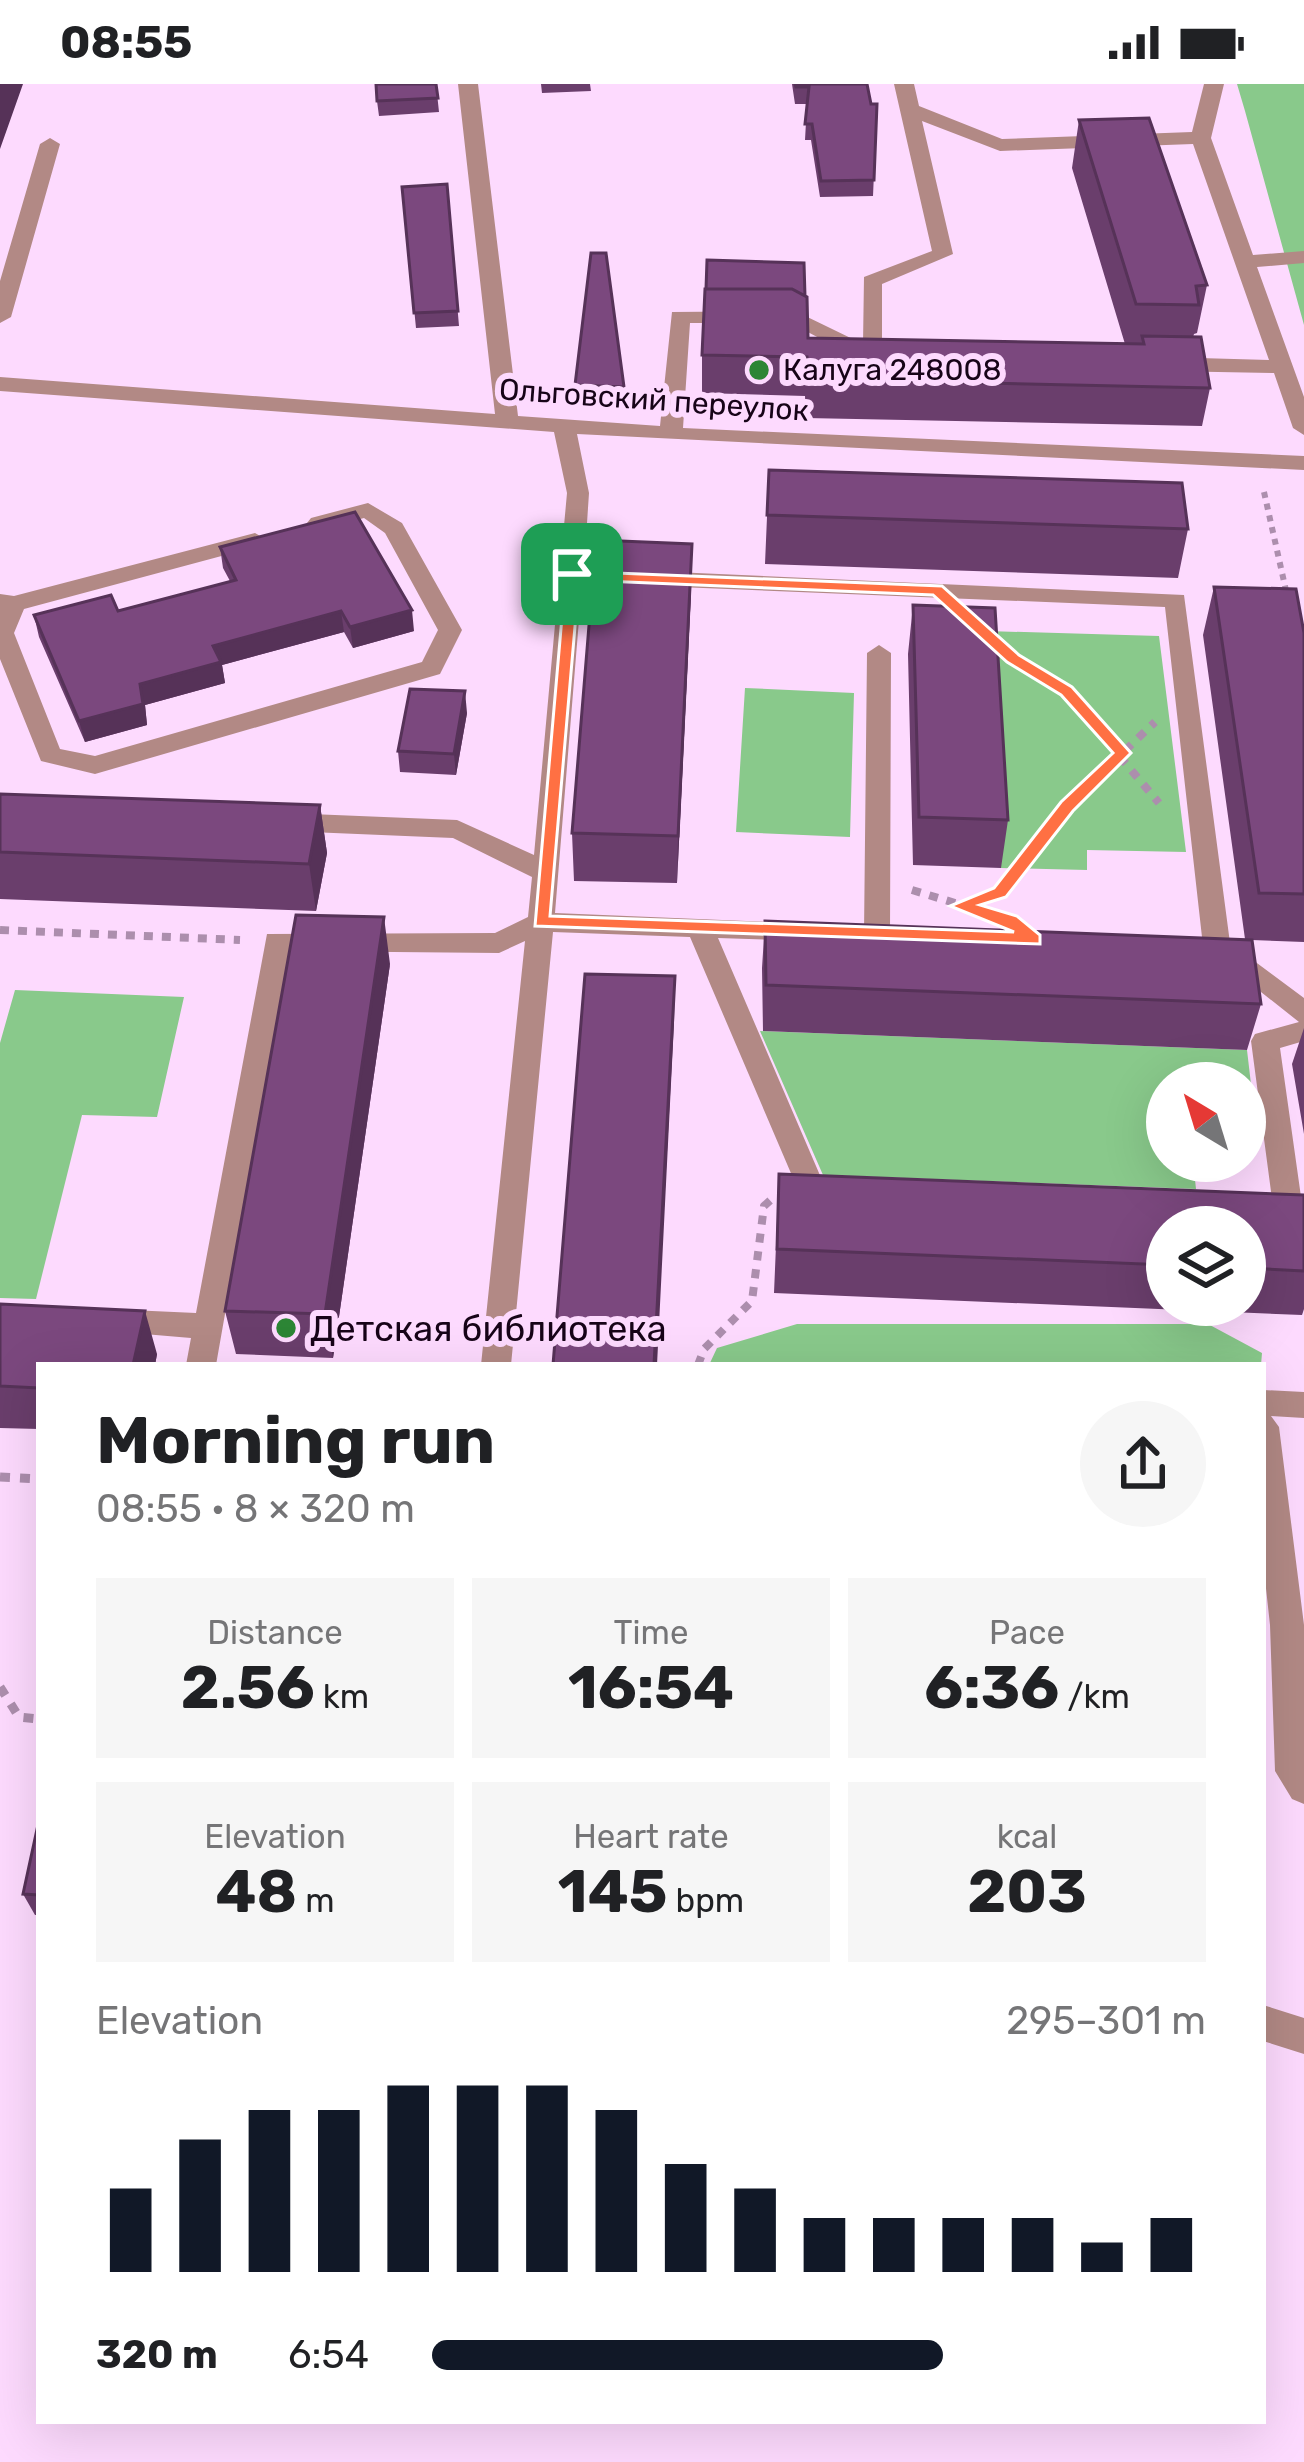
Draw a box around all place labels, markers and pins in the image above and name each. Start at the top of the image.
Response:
place label: Калуга 248008 [783,352,1002,388]
marker: Калуга 248008 [746,357,772,383]
pin [521,523,623,625]
place label: Детская библиотека [310,1307,667,1350]
marker: Детская библиотека [273,1315,299,1341]

